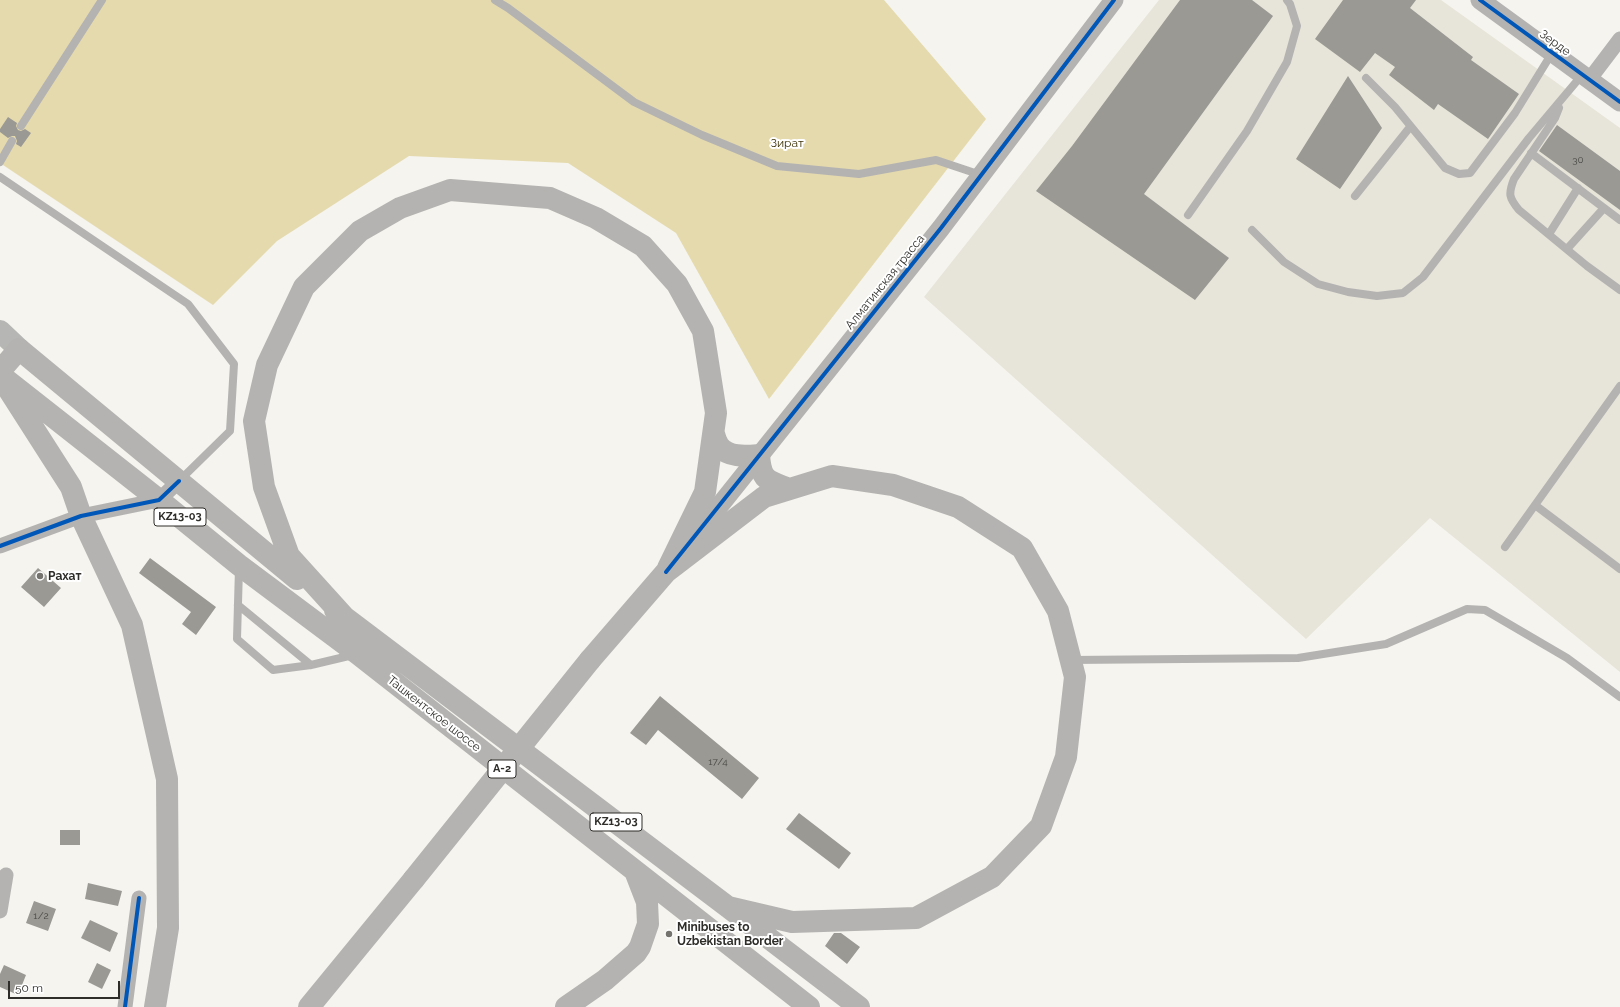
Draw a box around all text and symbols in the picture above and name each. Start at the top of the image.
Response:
street label: Зерде [1537,27,1573,59]
park label: Зират [770,136,804,150]
house number: 30 [1572,154,1584,166]
street label: Алматинская трасса [842,232,928,332]
road number: KZ13-03 [154,508,206,526]
place label: Рахат [48,569,81,583]
marker: Рахат [35,571,45,581]
street label: Ташкентское шоссе [384,673,484,755]
house number: 17/4 [708,756,728,768]
road number: A-2 [488,760,516,778]
road number: KZ13-03 [590,813,642,831]
house number: 1/2 [33,910,49,922]
place label: Minibuses to Uzbekistan Border [677,920,783,948]
marker: Minibuses to Uzbekistan Border [664,929,674,939]
scale bar [10,973,122,999]
text: 50 m [15,981,43,995]

